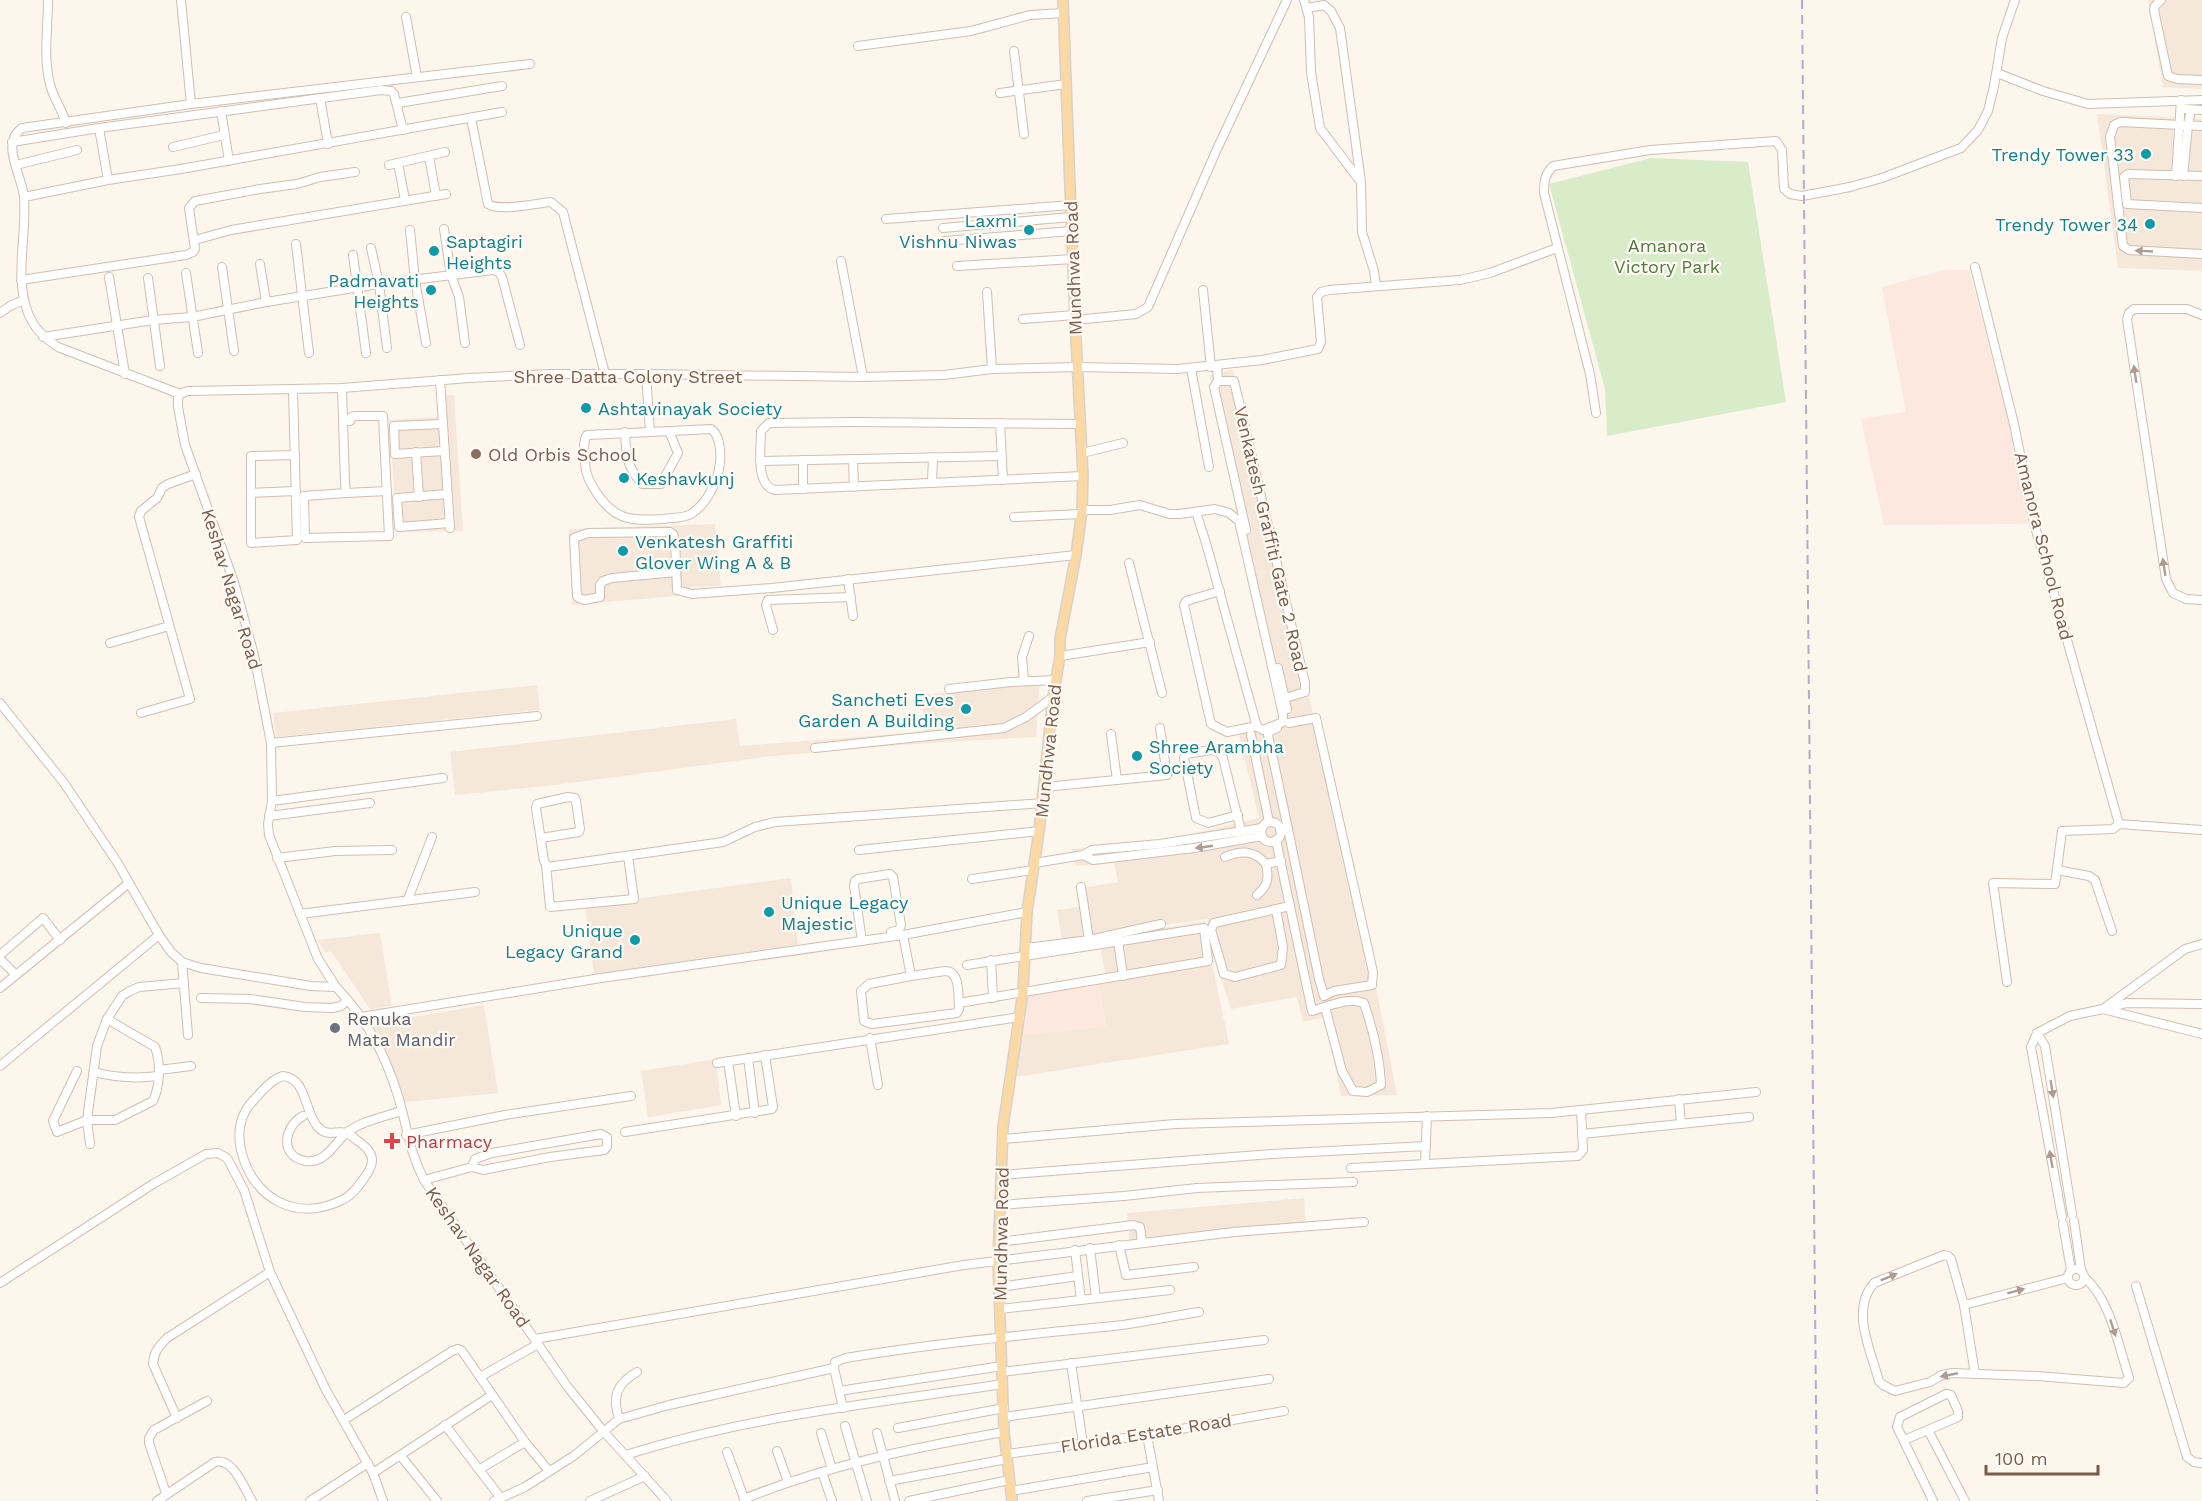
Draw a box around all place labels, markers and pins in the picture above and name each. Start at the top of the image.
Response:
place label: Trendy Tower 33 [1991,144,2134,165]
marker: Trendy Tower 33 [2139,147,2153,161]
place label: Laxmi Vishnu Niwas [899,210,1017,252]
place label: Trendy Tower 34 [1995,214,2138,235]
marker: Trendy Tower 34 [2143,217,2157,231]
marker: Laxmi Vishnu Niwas [1022,223,1036,237]
place label: Saptagiri Heights [446,231,523,273]
marker: Saptagiri Heights [427,244,441,258]
place label: Padmavati Heights [328,270,419,312]
marker: Padmavati Heights [424,283,438,297]
place label: Ashtavinayak Society [598,398,783,419]
marker: Ashtavinayak Society [579,401,593,415]
place label: Old Orbis School [488,444,637,465]
marker: Old Orbis School [469,447,483,461]
place label: Keshavkunj [636,468,735,489]
marker: Keshavkunj [617,471,631,485]
place label: Venkatesh Graffiti Glover Wing A & B [635,531,793,573]
marker: Venkatesh Graffiti Glover Wing A & B [616,544,630,558]
place label: Sancheti Eves Garden A Building [798,689,954,731]
marker: Sancheti Eves Garden A Building [959,702,973,716]
place label: Shree Arambha Society [1149,736,1284,778]
marker: Shree Arambha Society [1130,749,1144,763]
place label: Unique Legacy Majestic [781,892,909,934]
marker: Unique Legacy Majestic [762,905,776,919]
place label: Unique Legacy Grand [505,920,623,962]
marker: Unique Legacy Grand [628,933,642,947]
place label: Renuka Mata Mandir [347,1008,456,1050]
marker: Renuka Mata Mandir [328,1021,342,1035]
place label: Pharmacy [406,1131,493,1152]
marker: Pharmacy [383,1132,401,1150]

